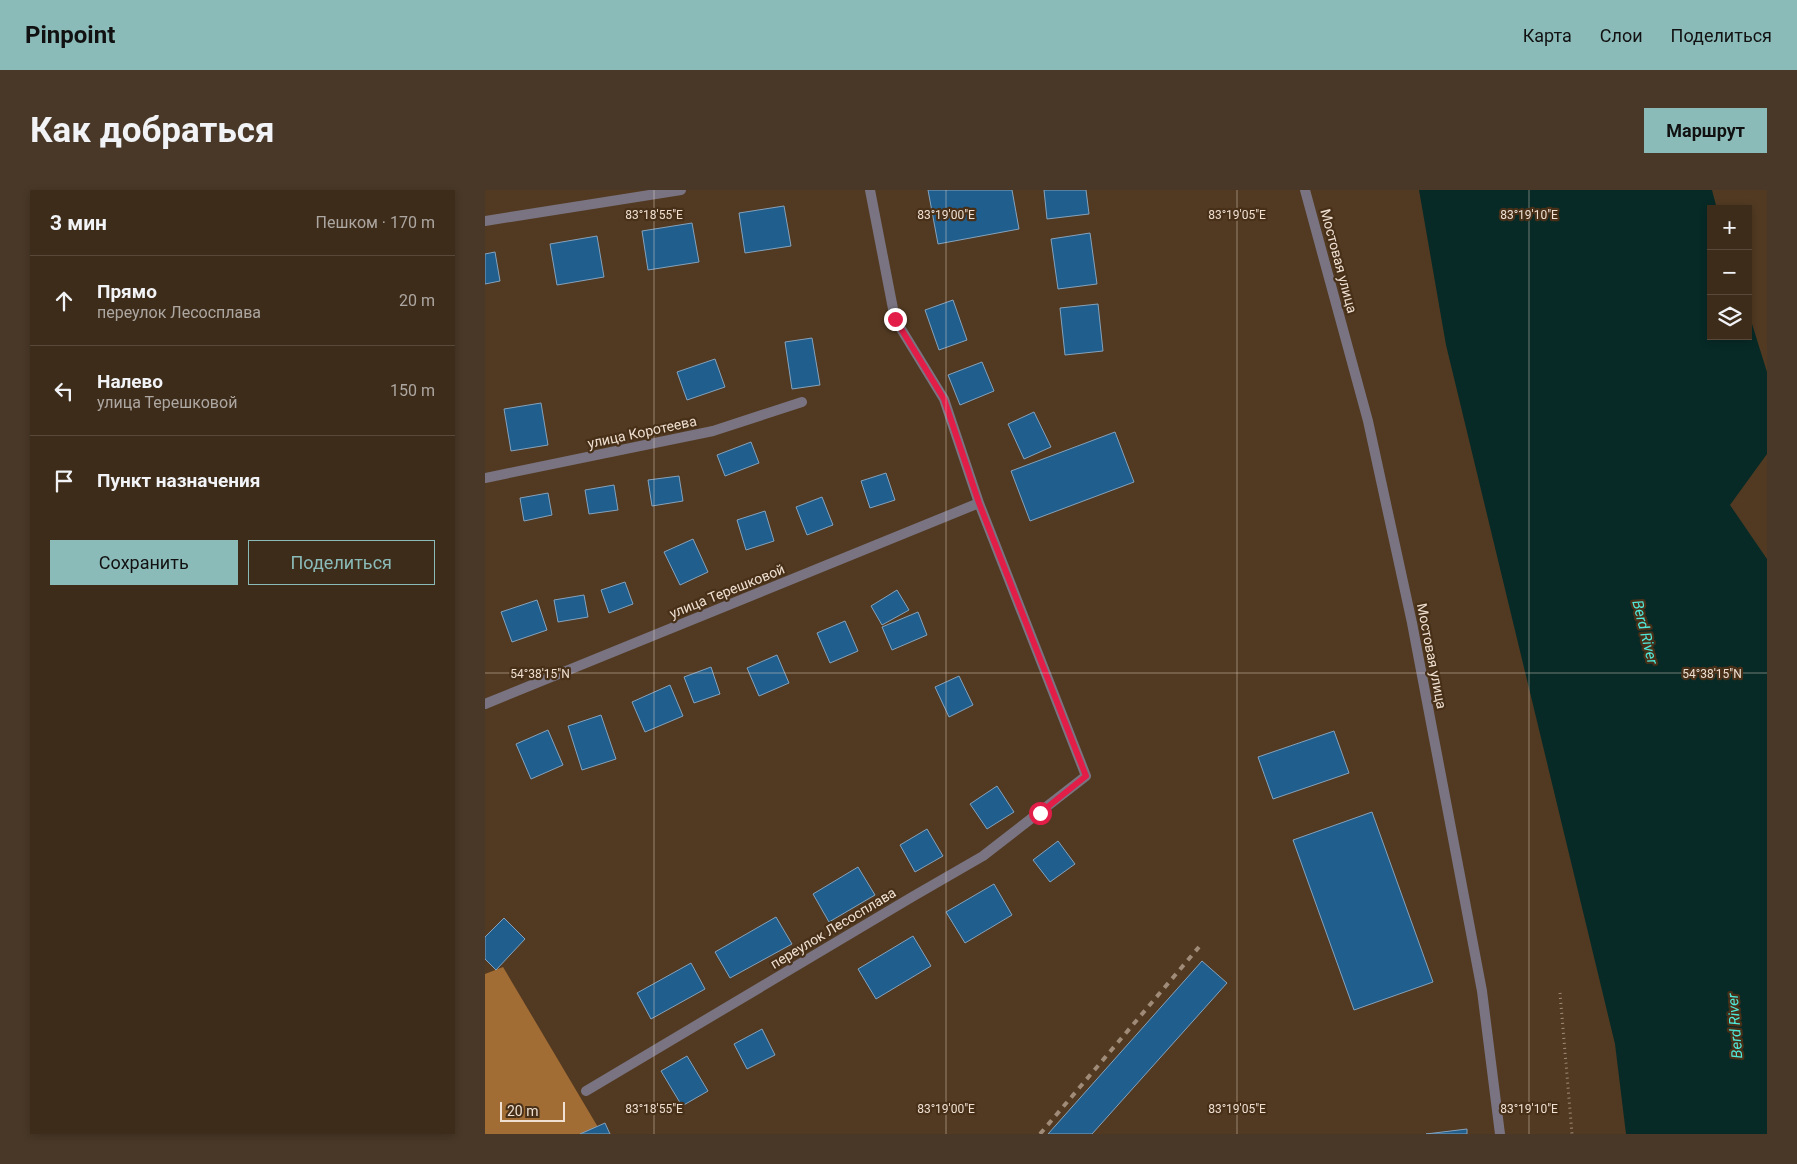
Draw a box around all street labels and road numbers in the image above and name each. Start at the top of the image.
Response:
street label: Мостовая улица [1317,207,1361,315]
street label: улица Коротеева [586,413,698,451]
street label: улица Терешковой [667,561,787,621]
street label: Мостовая улица [1414,602,1450,710]
street label: переулок Лесосплава [767,884,899,972]

